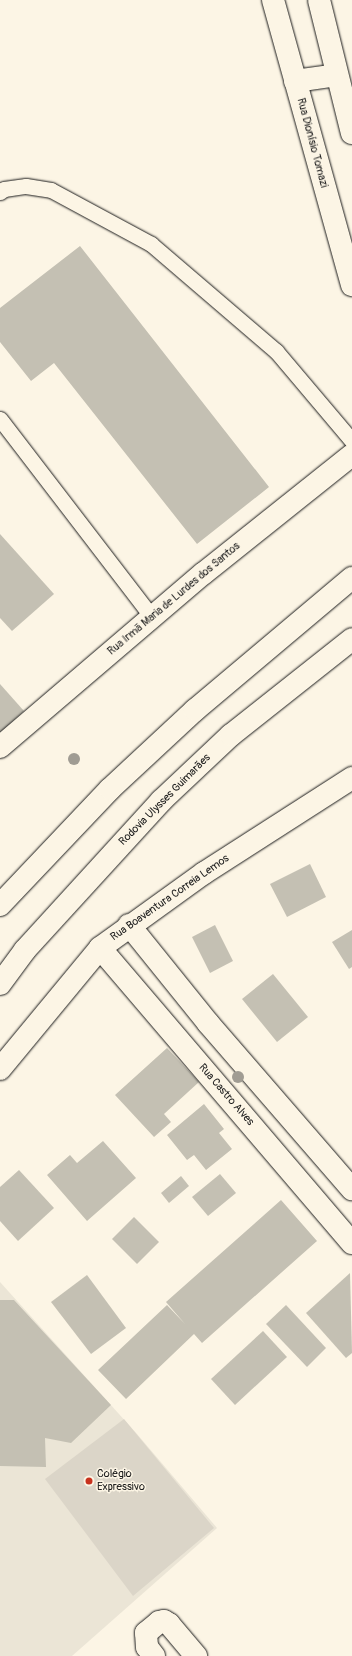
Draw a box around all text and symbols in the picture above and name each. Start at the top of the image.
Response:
street label: Rua Dionísio Tomazi [294,97,330,189]
street label: Rua Irmã Maria de Lurdes dos Santos [105,540,243,658]
street label: Rodovia Ulysses Guimarães [116,751,214,849]
street label: Rua Boaventura Correia Lemos [108,852,232,944]
street label: Rua Castro Alves [196,1061,256,1129]
place label: Colégio Expressivo [97,1468,145,1494]
marker: Colégio Expressivo [84,1476,94,1486]

